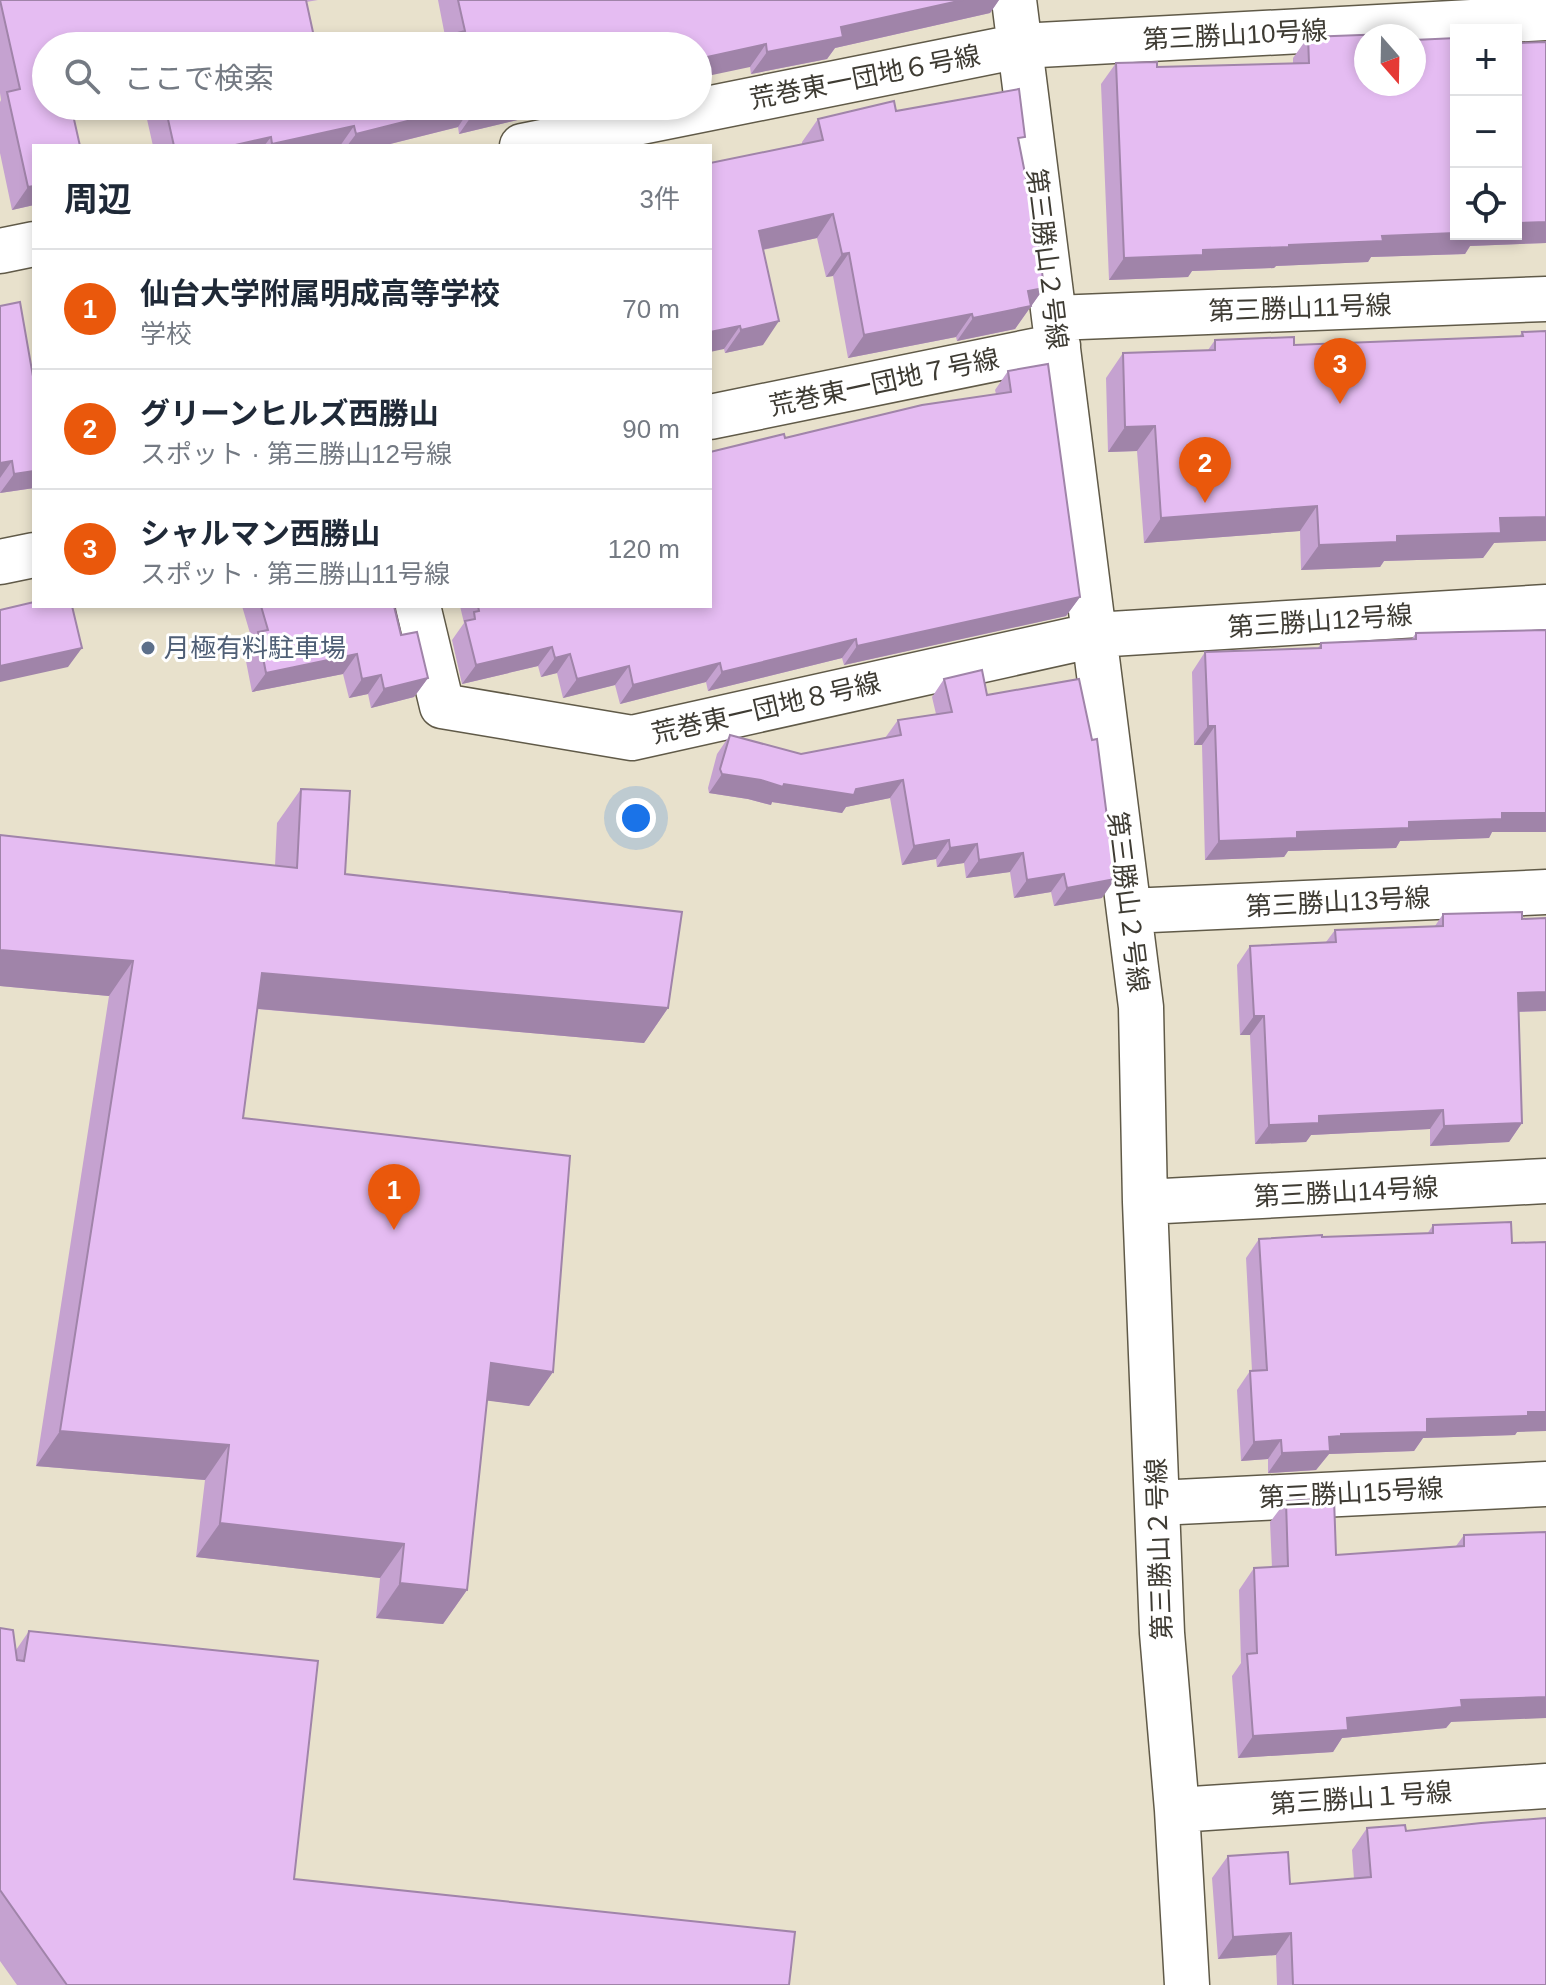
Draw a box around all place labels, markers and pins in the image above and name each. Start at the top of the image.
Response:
pin: 3 [1314,338,1366,404]
pin: 2 [1179,437,1231,503]
place label: 月極有料駐車場 [164,633,346,663]
marker: 月極有料駐車場 [139,639,157,657]
pin: 1 [368,1164,420,1230]

